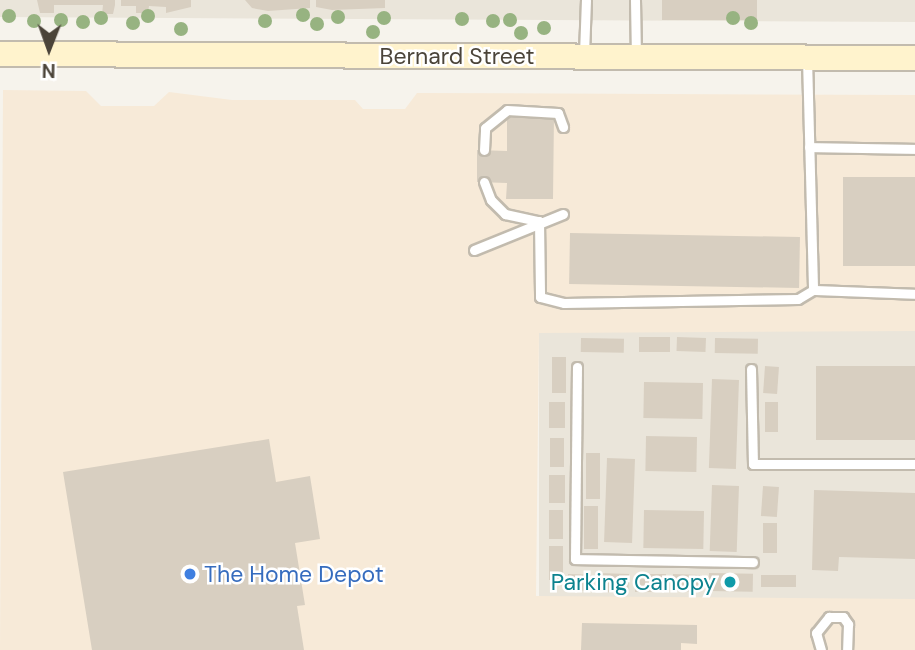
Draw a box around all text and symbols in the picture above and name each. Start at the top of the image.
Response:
north arrow [14,14,84,84]
street label: Bernard Street [380,42,534,70]
text: N [41,58,56,83]
place label: The Home Depot [204,560,384,588]
marker: The Home Depot [182,566,198,582]
place label: Parking Canopy [551,568,716,596]
marker: Parking Canopy [722,574,738,590]

